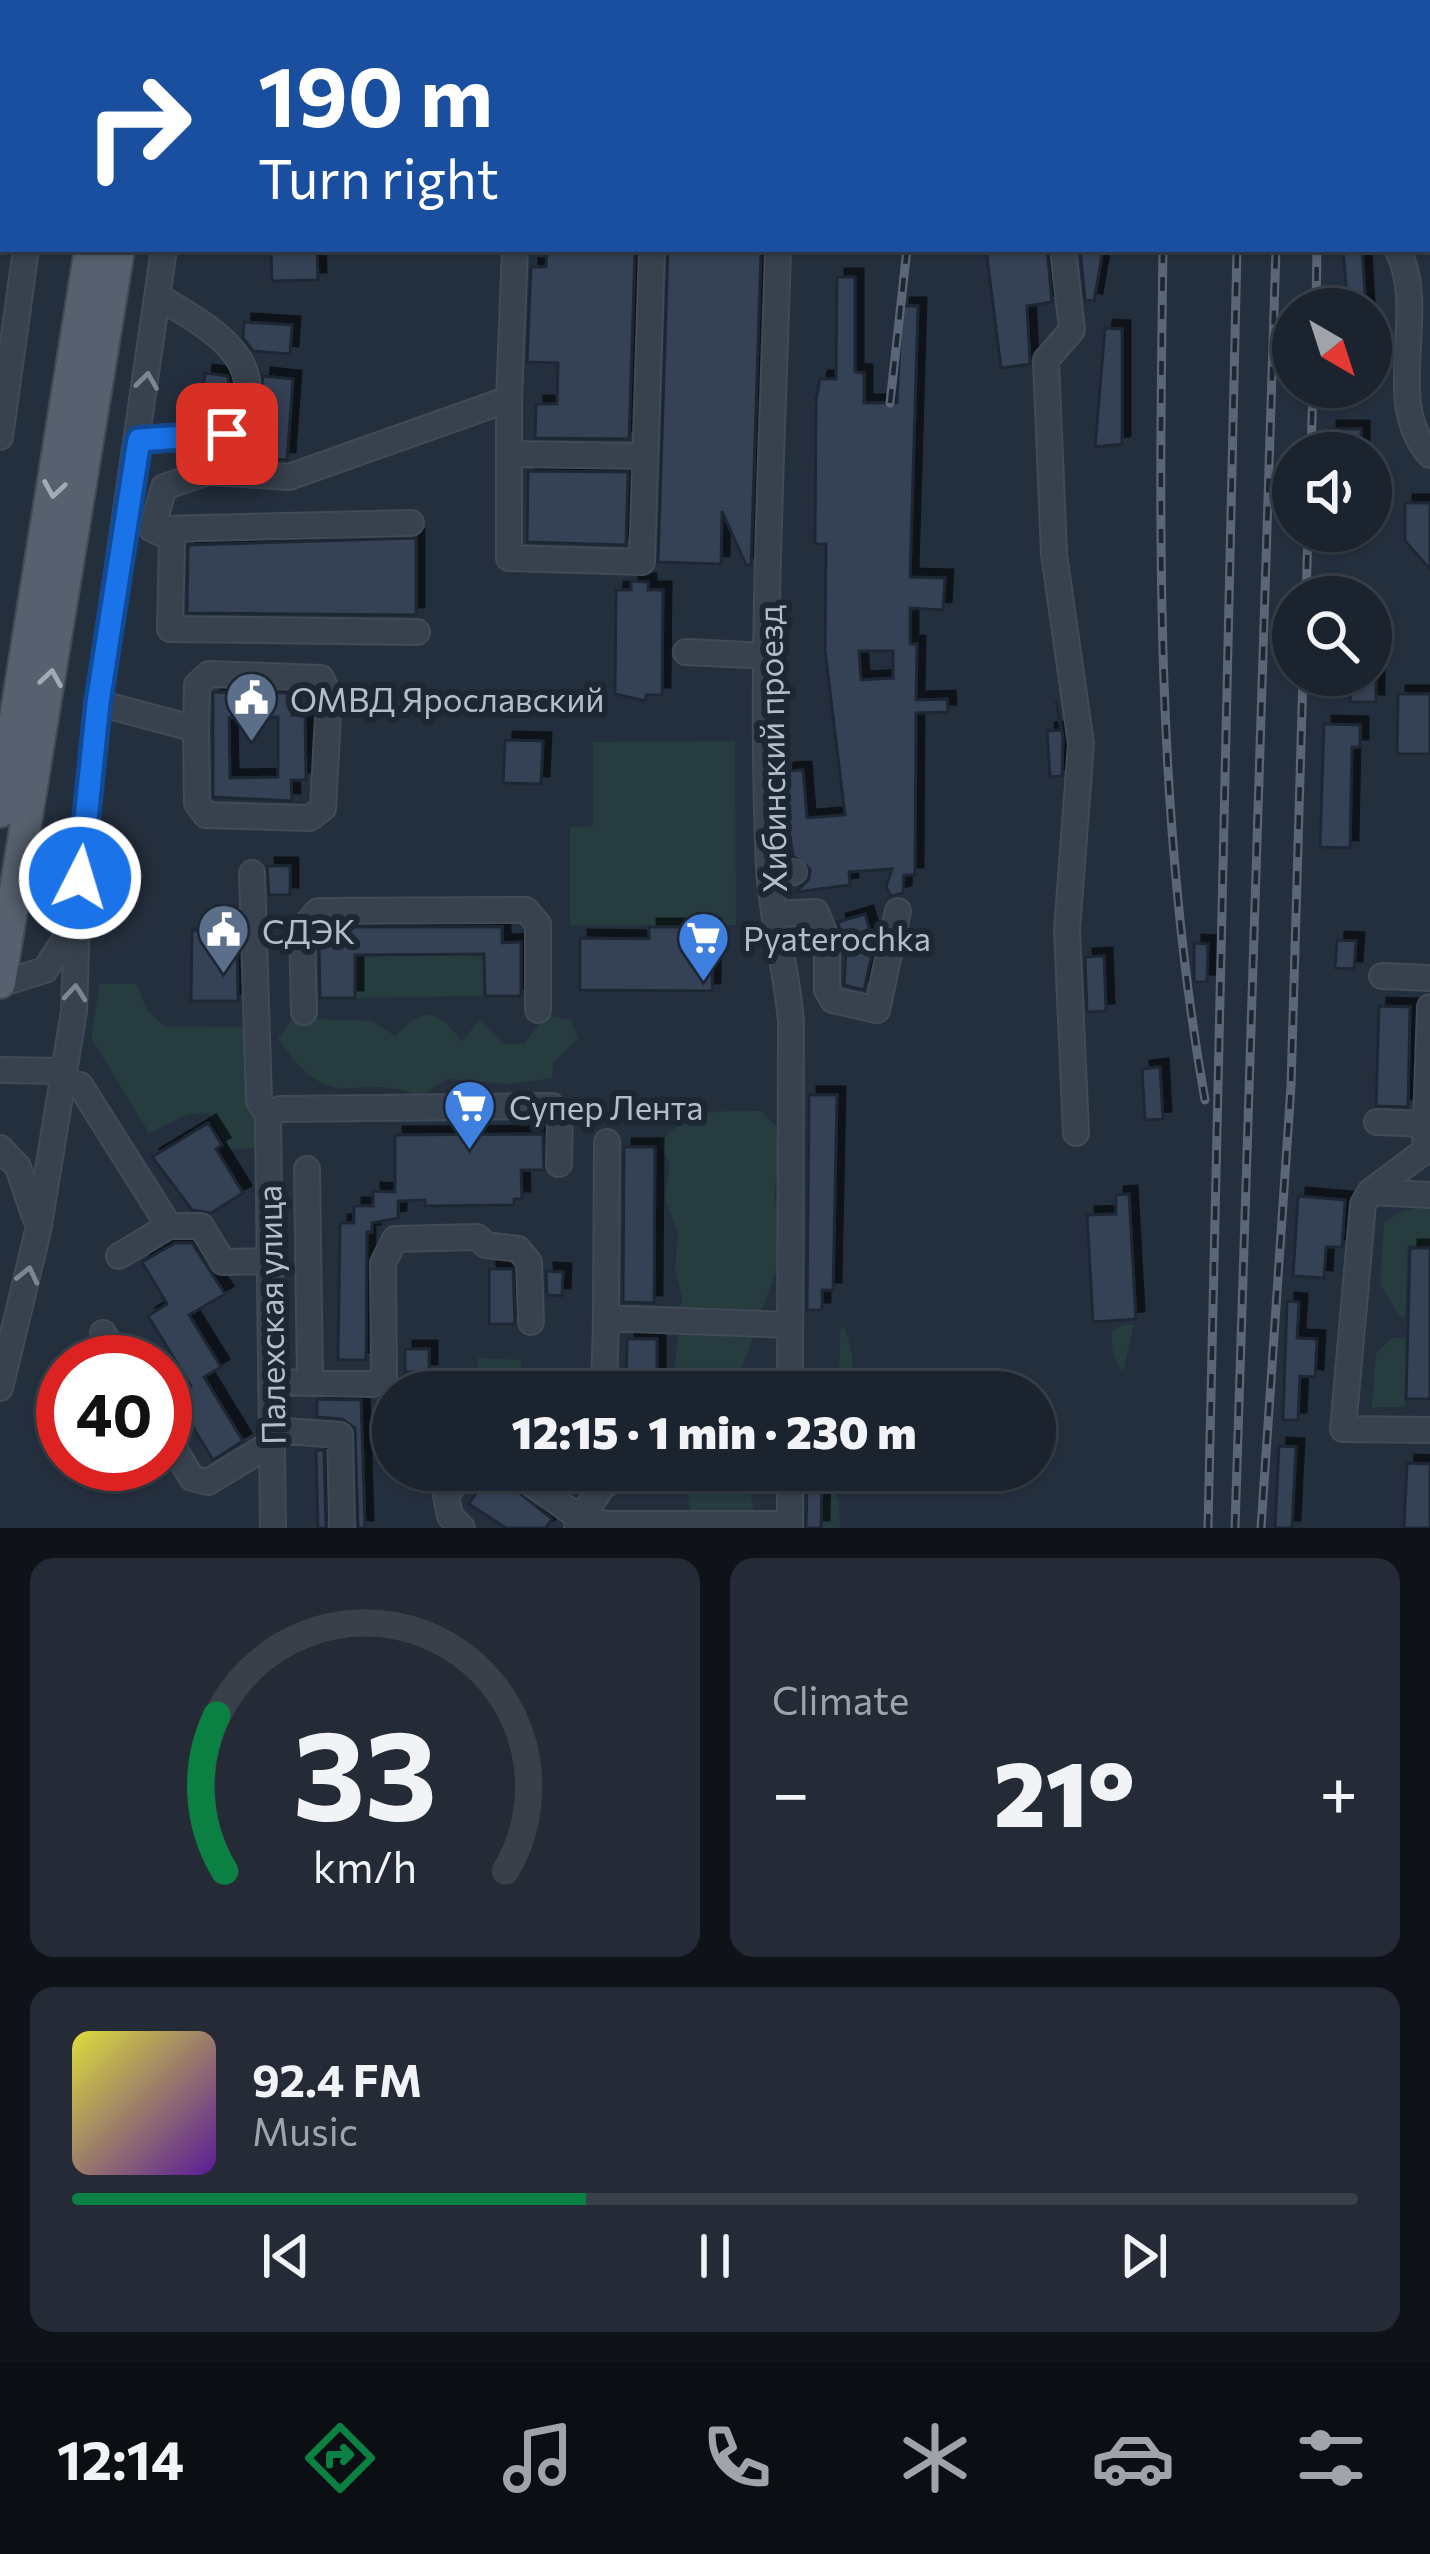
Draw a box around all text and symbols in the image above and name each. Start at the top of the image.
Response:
text: 190 m [258,42,493,144]
icon: right [60,48,216,204]
text: Turn right [258,144,499,210]
north arrow [1272,288,1392,408]
map controls [1272,288,1392,696]
one-way arrow [133,372,159,391]
pin [176,383,278,485]
icon: arrive [194,401,260,467]
button: sound [1272,432,1392,552]
one-way arrow [42,479,67,499]
button: search [1272,576,1392,696]
street label: Хибинский проезд [748,605,794,893]
one-way arrow [37,668,62,688]
public building icon: ОМВД Ярославский [223,670,279,744]
place label: ОМВД Ярославский [290,678,604,719]
position arrow [17,815,143,941]
public building icon: СДЭК [195,902,251,976]
supermarket icon: Pyaterochka [676,909,732,983]
place label: СДЭК [262,910,355,951]
place label: Pyaterochka [743,917,931,958]
one-way arrow [62,983,87,1002]
supermarket icon: Супер Лента [442,1078,498,1152]
place label: Супер Лента [509,1086,703,1127]
street label: Палехская улица [247,1185,293,1445]
one-way arrow [14,1265,39,1285]
speed limit sign: 40 [36,1335,192,1491]
text: 12:15 · 1 min · 230 m [511,1403,917,1458]
text: Climate [772,1675,909,1723]
text: 33 [293,1693,437,1846]
text: 21° [994,1735,1135,1846]
text: − [772,1750,810,1831]
text: + [1319,1750,1358,1831]
text: km/h [313,1838,417,1891]
text: 92.4 FM [252,2051,422,2106]
text: Music [252,2106,358,2154]
icon: previous [253,2223,319,2289]
icon: pause [682,2223,748,2289]
icon: next [1111,2223,1177,2289]
icon: directions [298,2416,382,2500]
icon: music [496,2416,580,2500]
icon: phone [695,2416,779,2500]
icon: climate [893,2416,977,2500]
icon: car [1091,2416,1175,2500]
icon: filters [1289,2416,1373,2500]
text: 12:14 [57,2425,184,2491]

